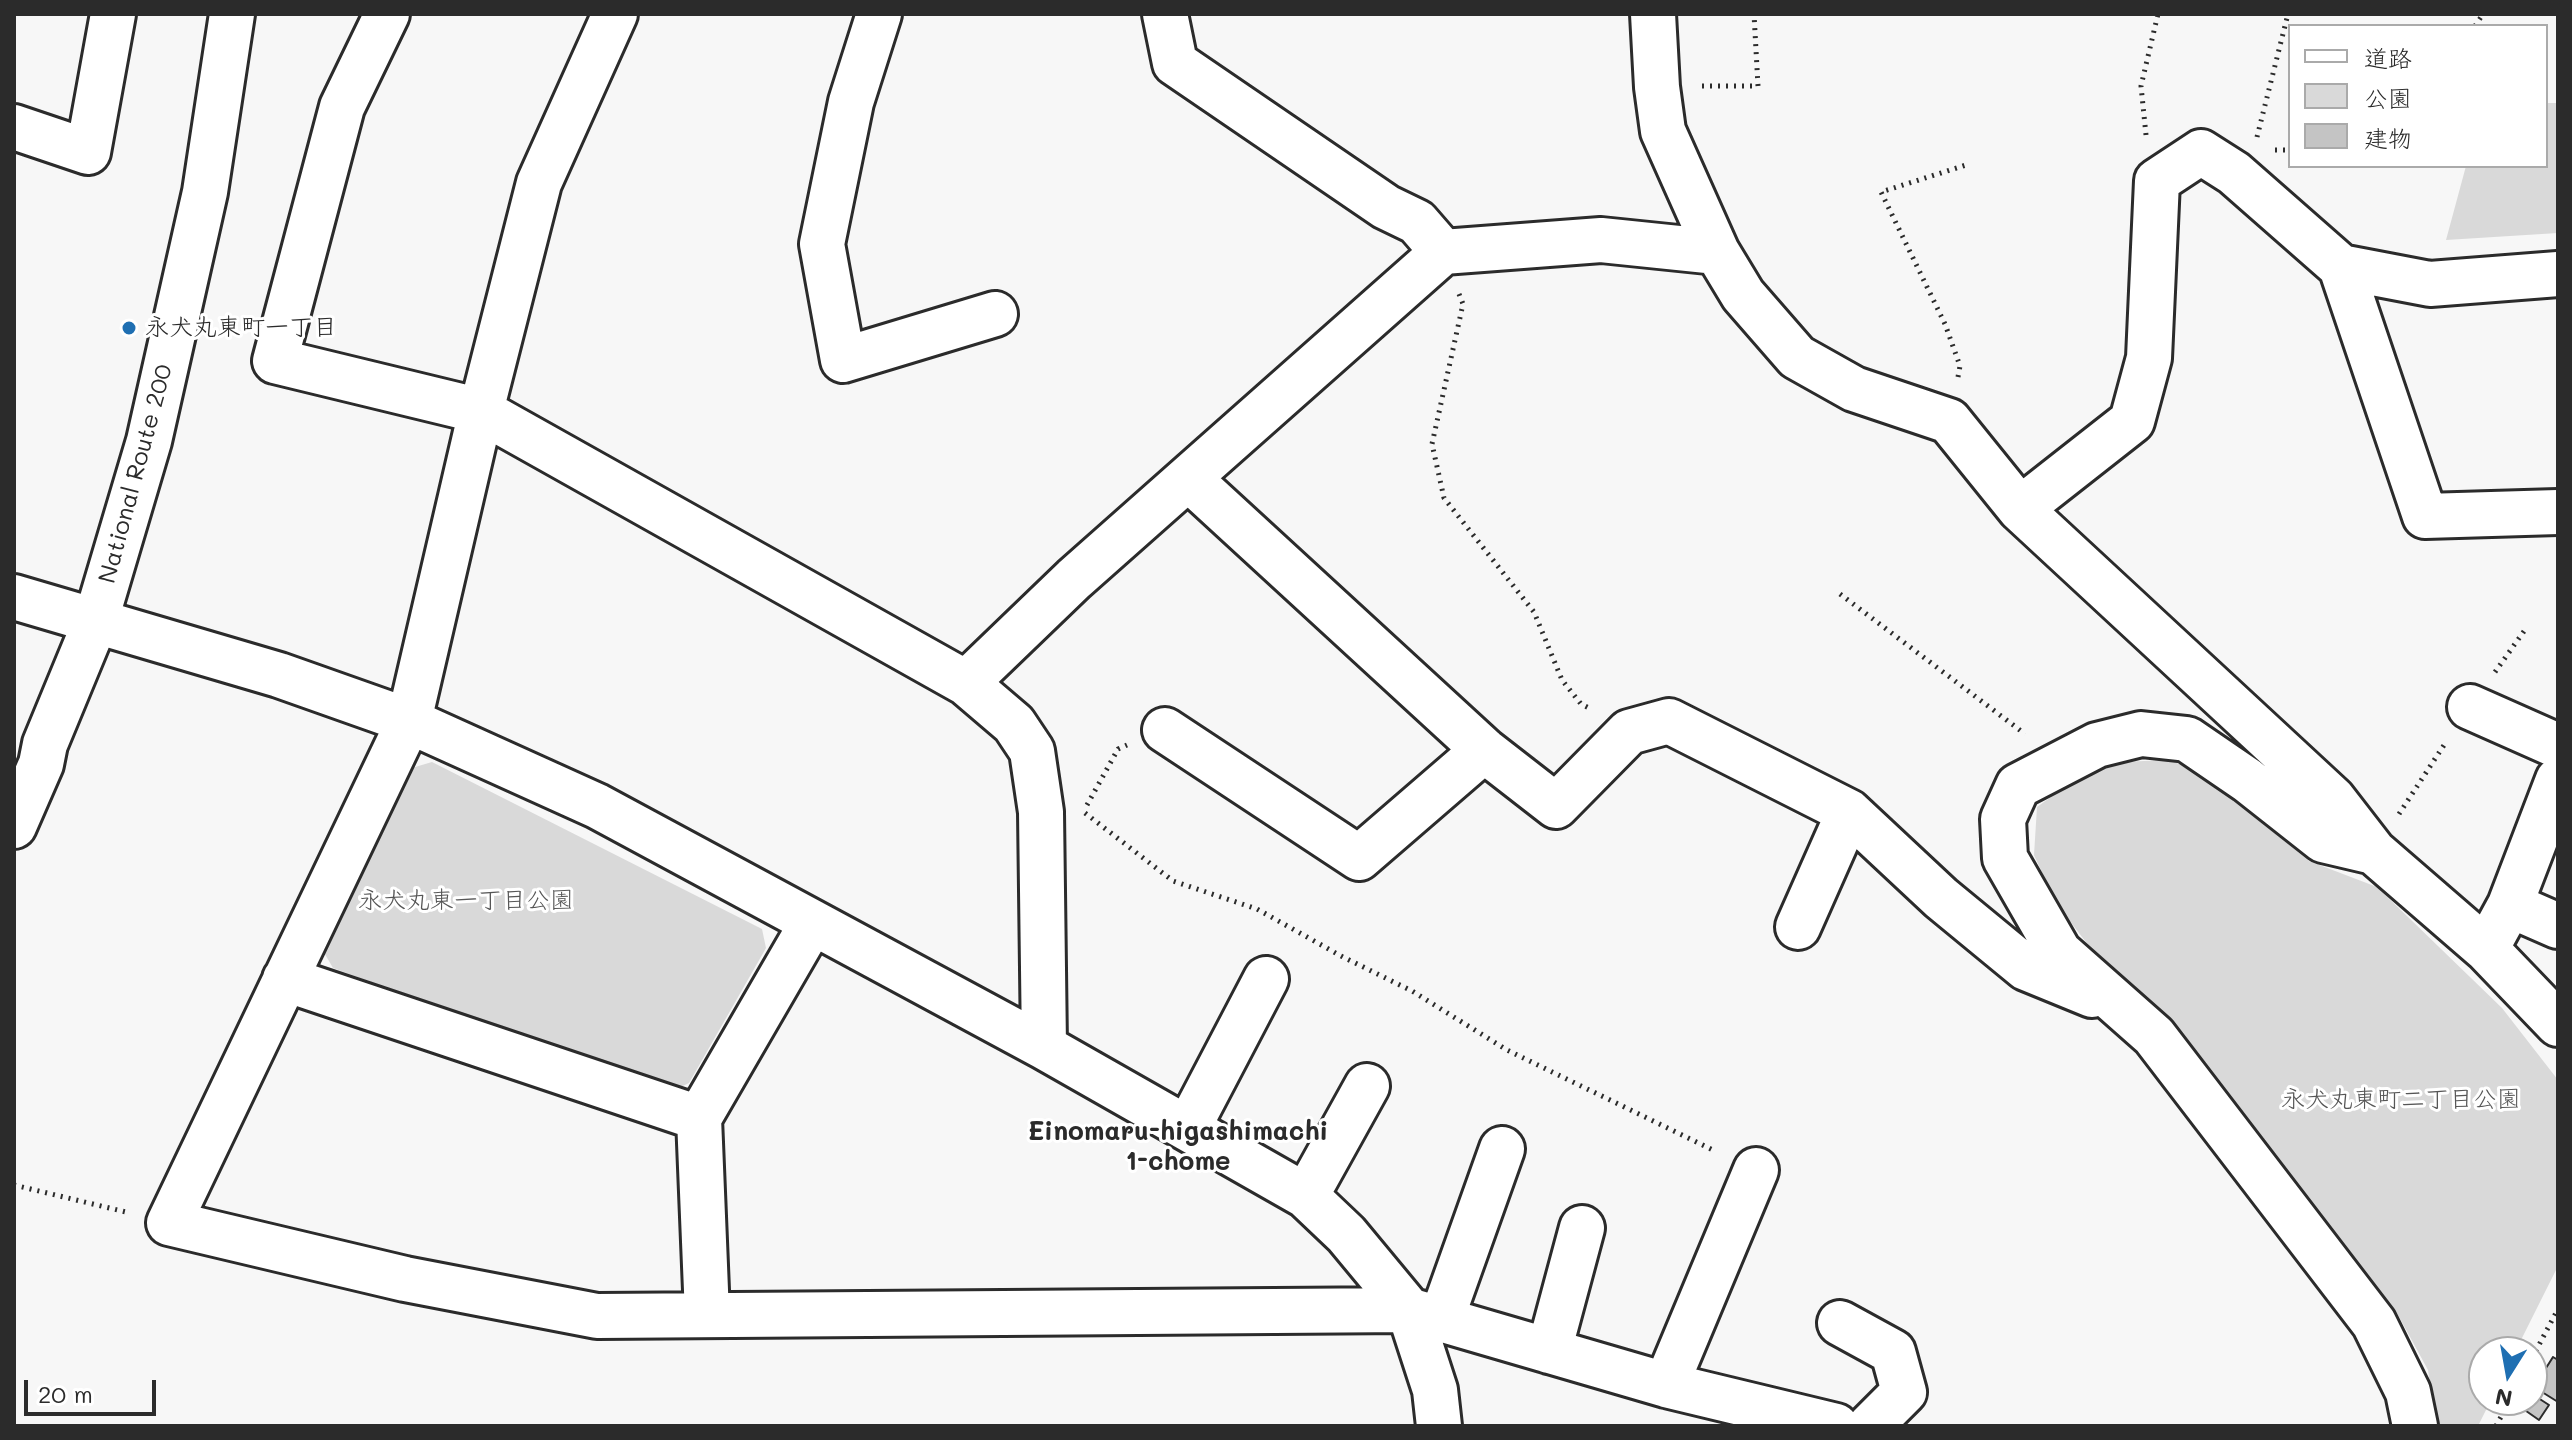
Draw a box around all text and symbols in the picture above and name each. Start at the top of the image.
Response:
legend [2288,24,2548,168]
text: 道路 [2364,42,2412,73]
text: 公園 [2364,82,2412,113]
text: 建物 [2364,122,2412,153]
place label: 永犬丸東町一丁目 [145,314,337,342]
marker: 永犬丸東町一丁目 [120,319,138,337]
street label: National Route 200 [93,361,179,587]
park label: 永犬丸東一丁目公園 [358,887,574,915]
park label: 永犬丸東町二丁目公園 [2281,1086,2521,1114]
district label: Einomaru-higashimachi 1-chome [1028,1116,1328,1178]
north arrow [2468,1336,2548,1416]
scale bar [28,1364,160,1414]
text: 20 m [38,1378,93,1409]
text: N [2493,1382,2515,1414]

